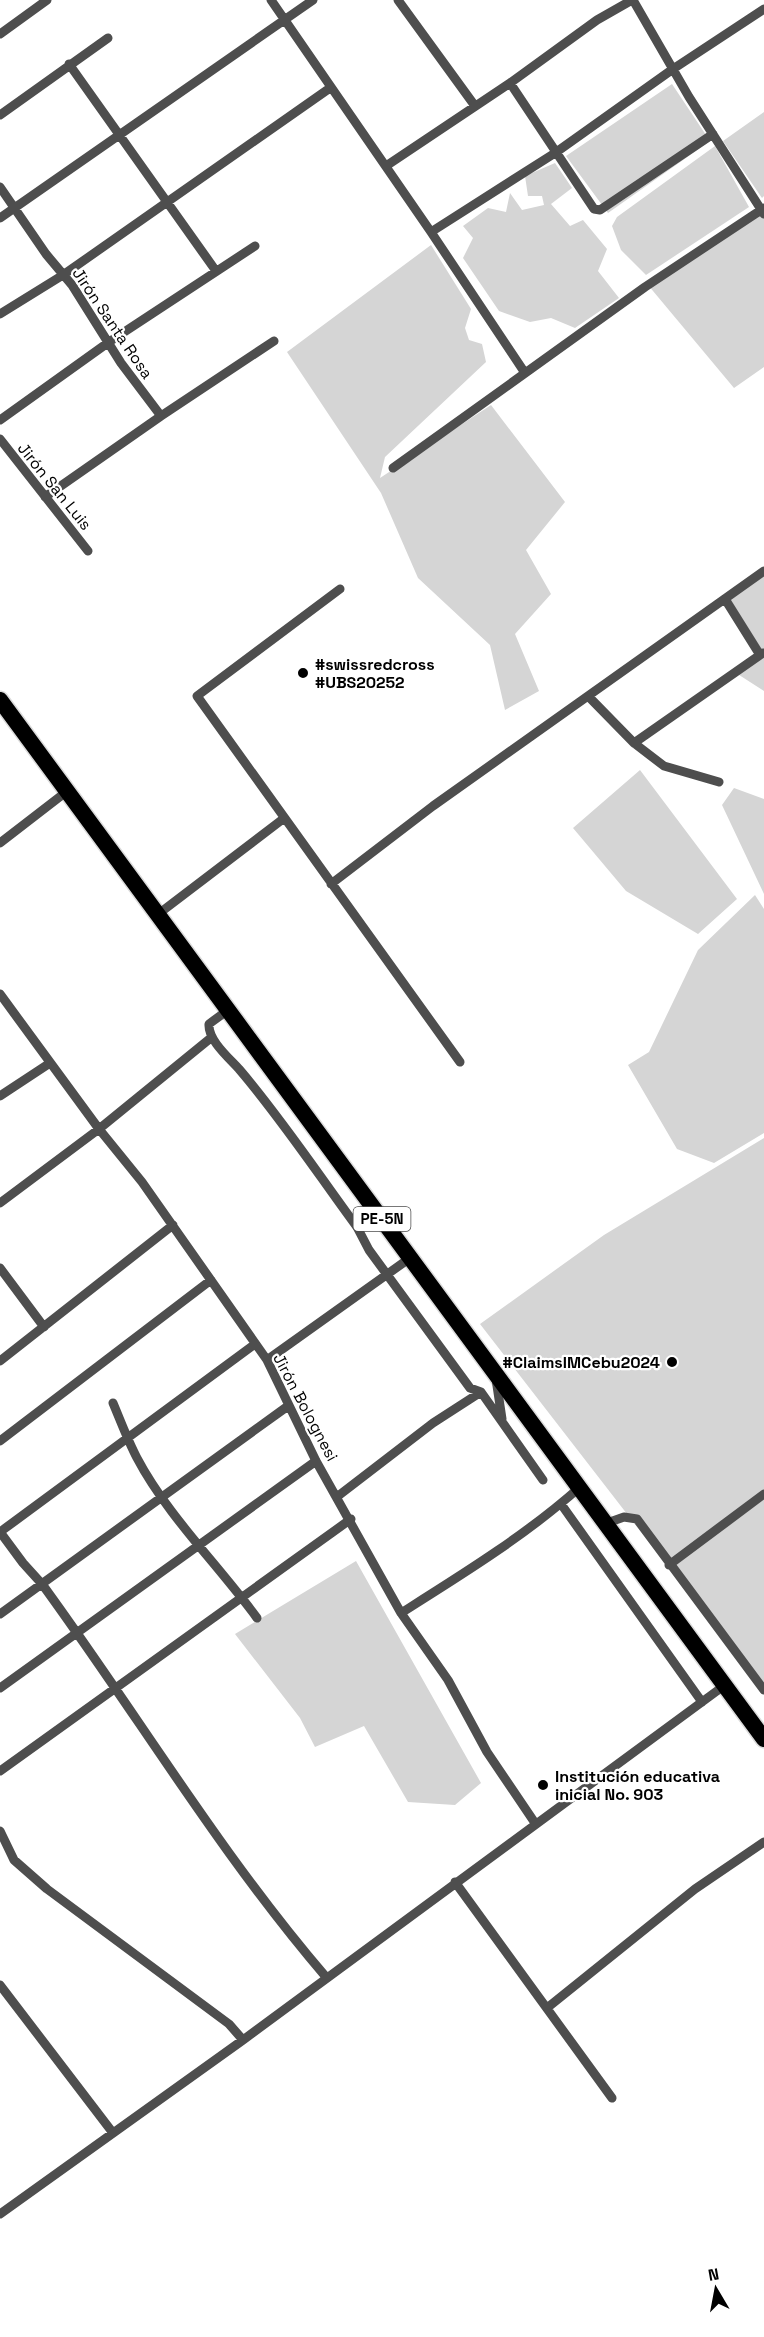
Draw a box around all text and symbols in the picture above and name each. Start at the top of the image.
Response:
street label: Jirón Santa Rosa [68,264,158,383]
street label: Jirón San Luis [13,438,96,534]
place label: #swissredcross #UBS20252 [315,654,435,693]
marker: #swissredcross #UBS20252 [296,666,310,680]
road number: PE-5N [354,1207,410,1231]
street label: Jirón Bolognesi [268,1350,343,1465]
place label: #ClaimsIMCebu2024 [502,1352,660,1373]
marker: #ClaimsIMCebu2024 [665,1355,679,1369]
place label: Institución educativa inicial No. 903 [555,1766,720,1805]
marker: Institución educativa inicial No. 903 [536,1778,550,1792]
north arrow [686,2259,746,2319]
text: N [706,2263,721,2286]

